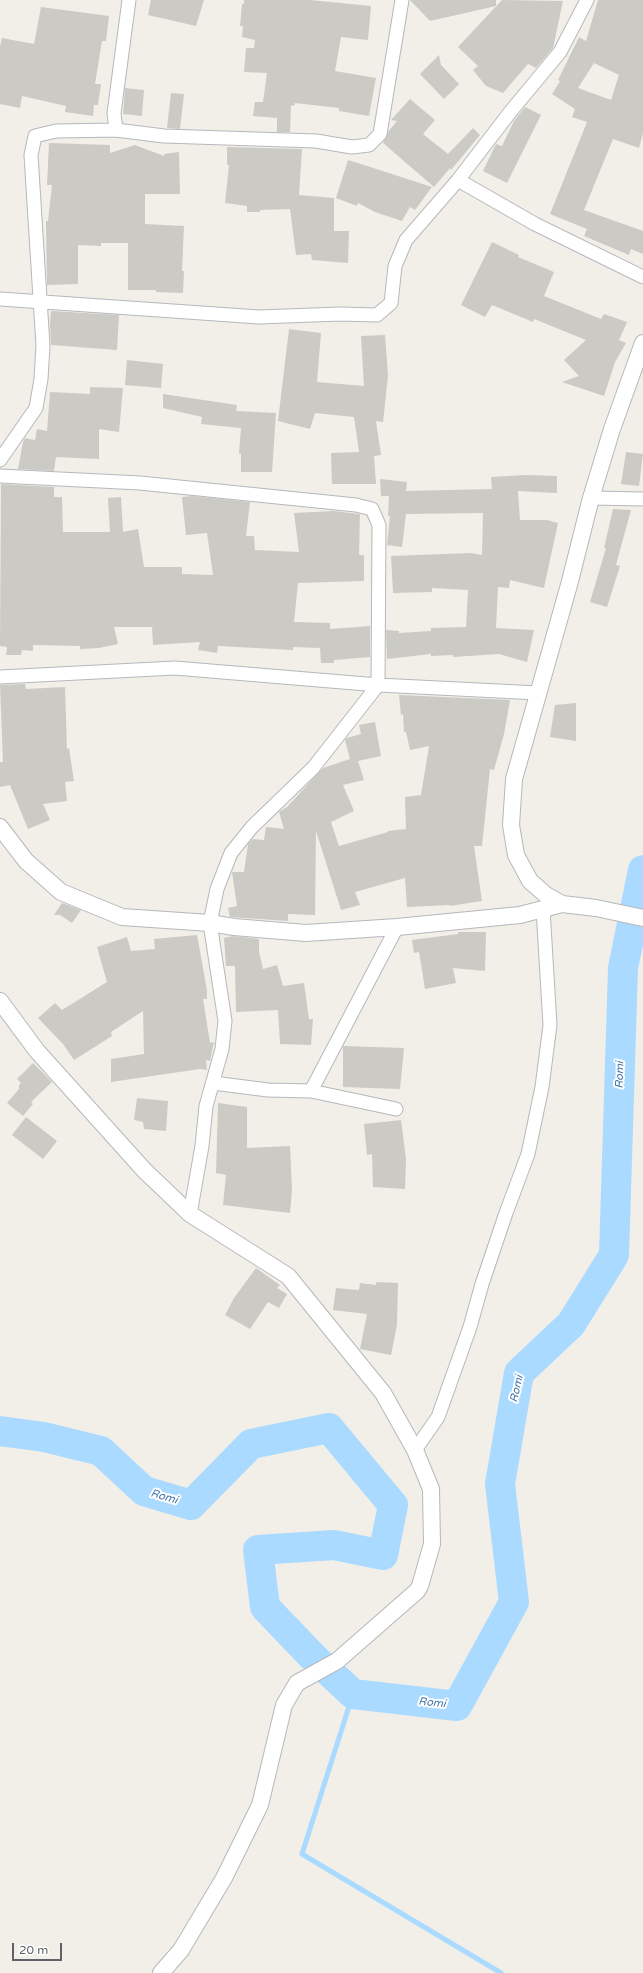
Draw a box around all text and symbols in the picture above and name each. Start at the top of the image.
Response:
water label: Romi [613,1061,627,1089]
water label: Romi [507,1374,527,1404]
water label: Romi [149,1487,179,1507]
water label: Romi [418,1695,446,1711]
scale bar [14,1935,64,1961]
text: 20 m [19,1943,48,1957]

